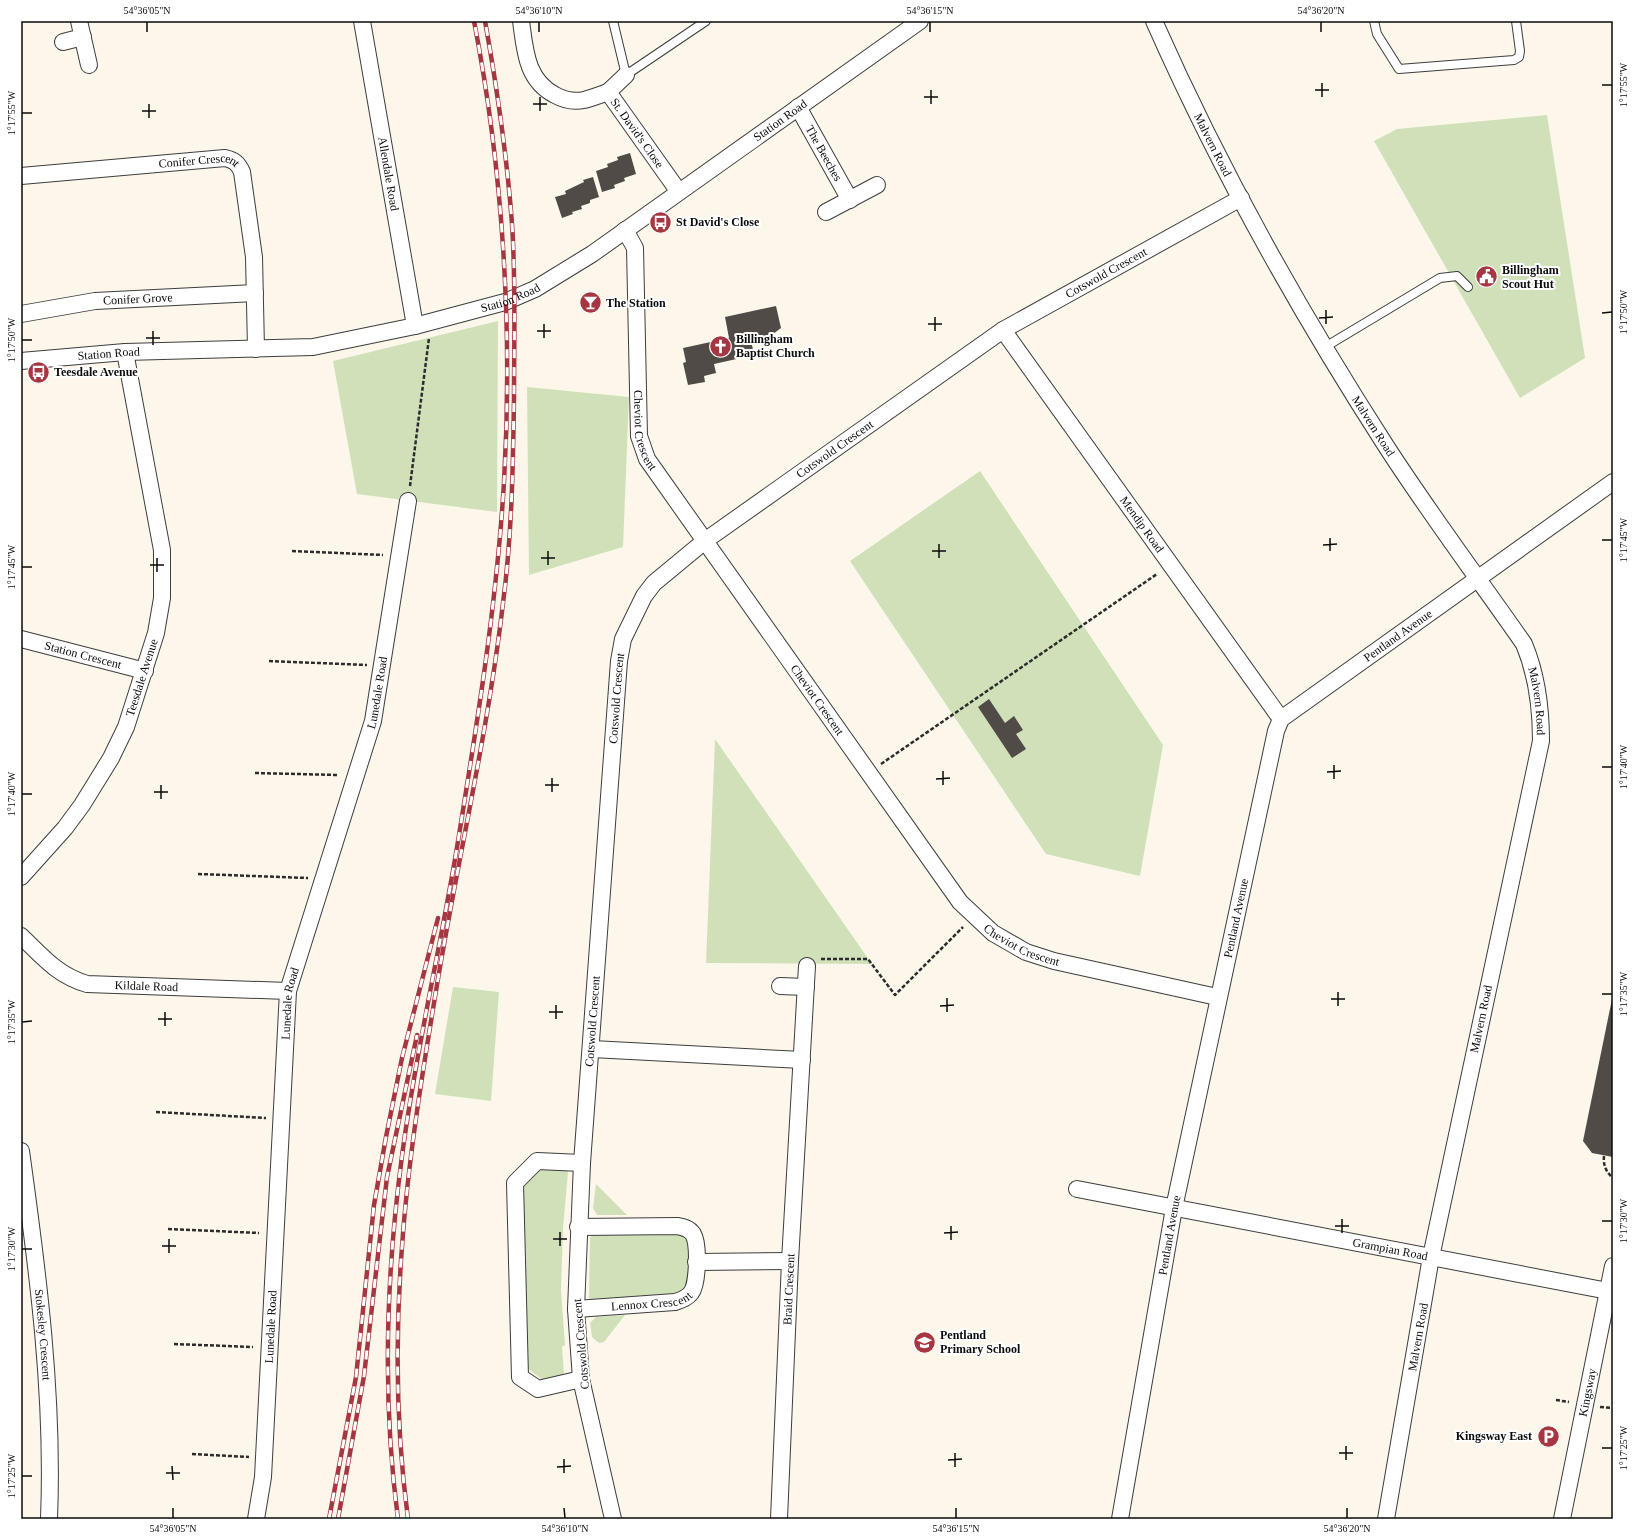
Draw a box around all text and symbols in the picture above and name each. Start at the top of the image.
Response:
text: 54°36'05"N [123,5,171,16]
text: 54°36'10"N [515,5,563,16]
text: 54°36'15"N [906,5,954,16]
text: 54°36'20"N [1297,5,1345,16]
text: 1°17'55"W [1618,62,1629,107]
text: 1°17'55"W [6,90,17,135]
street label: St. David's Close [608,95,667,171]
street label: Station Road [751,97,810,144]
street label: Malvern Road [1191,111,1235,179]
street label: The Beeches [803,123,845,184]
street label: Allendale Road [375,136,402,212]
street label: Conifer Crescent [158,151,243,171]
bus stop icon: St David's Close [648,209,674,235]
place label: St David's Close [676,215,760,229]
street label: Cotswold Crescent [1063,244,1150,301]
place label: Billingham Scout Hut [1502,263,1559,291]
public building icon: Billingham Scout Hut [1473,264,1499,290]
street label: Station Road [479,281,543,315]
text: 1°17'50"W [1618,289,1629,334]
street label: Conifer Grove [103,290,173,308]
bar icon: The Station [577,290,603,316]
place label: The Station [606,296,666,310]
text: 1°17'50"W [6,317,17,362]
place label: Billingham Baptist Church [736,332,815,360]
church icon: Billingham Baptist Church [708,333,734,359]
street label: Station Road [77,345,140,363]
bus stop icon: Teesdale Avenue [25,359,51,385]
place label: Teesdale Avenue [54,365,138,379]
street label: Cheviot Crescent [631,390,660,474]
street label: Malvern Road [1349,393,1398,459]
street label: Cotswold Crescent [793,417,876,481]
street label: Mendip Road [1117,494,1167,555]
text: 1°17'45"W [1618,517,1629,562]
text: 1°17'45"W [6,544,17,589]
street label: Pentland Avenue [1361,606,1435,665]
street label: Teesdale Avenue [123,637,161,718]
street label: Station Crescent [43,638,124,672]
street label: Cotswold Crescent [606,651,627,744]
street label: Lunedale Road [364,655,390,731]
street label: Cheviot Crescent [788,662,847,738]
street label: Malvern Road [1525,665,1548,735]
text: 1°17'40"W [1618,744,1629,789]
text: 1°17'40"W [6,771,17,816]
street label: Pentland Avenue [1221,877,1251,959]
street label: Cheviot Crescent [981,921,1061,969]
street label: Lunedale Road [279,966,302,1040]
text: 1°17'35"W [1618,971,1629,1016]
street label: Cotswold Crescent [582,975,603,1067]
street label: Kildale Road [114,978,178,994]
street label: Malvern Road [1467,984,1495,1054]
text: 1°17'35"W [6,999,17,1044]
street label: Pentland Avenue [1155,1194,1184,1276]
text: 1°17'30"W [1618,1198,1629,1243]
text: 1°17'30"W [6,1226,17,1271]
street label: Grampian Road [1351,1235,1429,1263]
street label: Braid Crescent [780,1252,797,1325]
street label: Stokesley Crescent [32,1288,54,1381]
street label: Lennox Crescent [611,1288,696,1314]
street label: Lunedale Road [262,1290,280,1364]
street label: Cotswold Crescent [570,1297,592,1390]
street label: Malvern Road [1405,1302,1431,1372]
place label: Pentland Primary School [940,1328,1021,1356]
school or university icon: Pentland Primary School [912,1329,938,1355]
street label: Kingsway [1576,1367,1599,1418]
parking icon: Kingsway East [1535,1423,1561,1449]
text: 1°17'25"W [1618,1425,1629,1470]
place label: Kingsway East [1456,1429,1532,1443]
text: 1°17'25"W [6,1453,17,1498]
text: 54°36'05"N [149,1523,197,1534]
text: 54°36'10"N [541,1523,589,1534]
text: 54°36'15"N [932,1523,980,1534]
text: 54°36'20"N [1323,1523,1371,1534]

